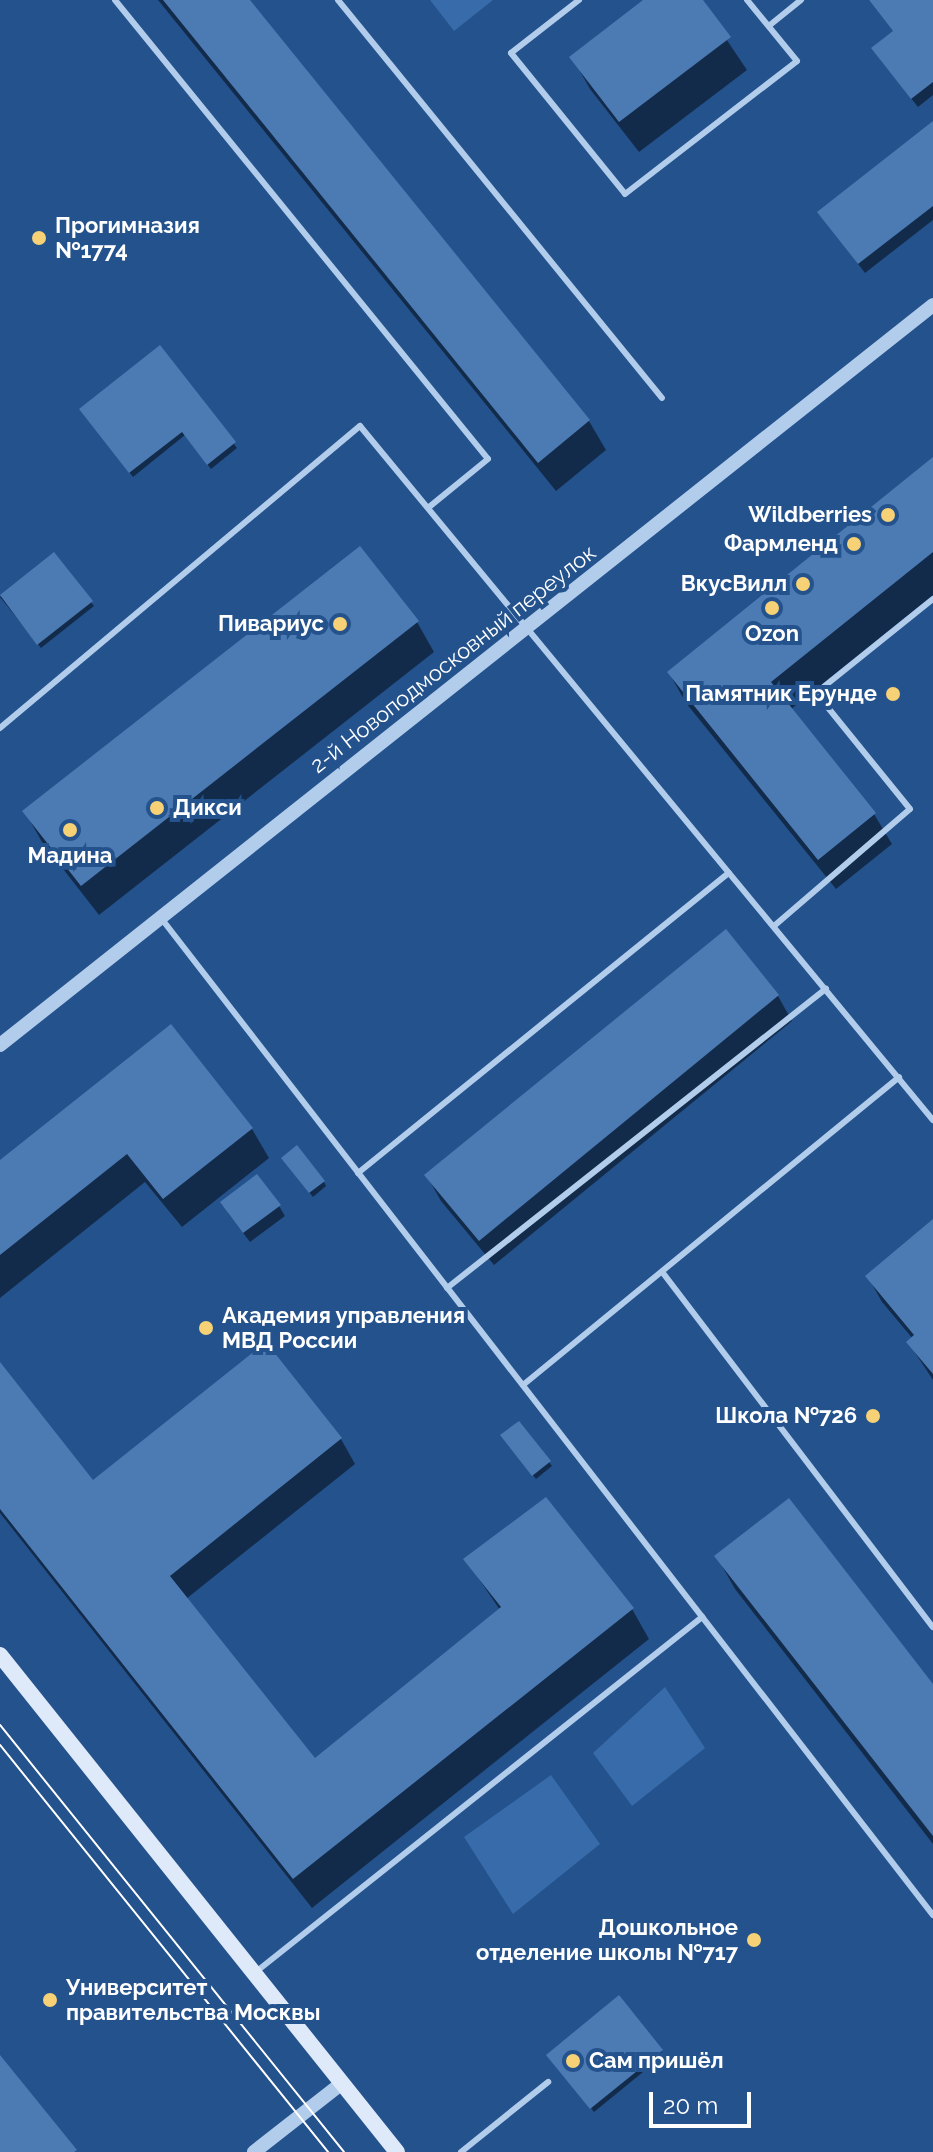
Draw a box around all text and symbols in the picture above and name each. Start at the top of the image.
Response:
place label: Прогимназия №1774 [55,212,200,264]
marker: Прогимназия №1774 [30,229,48,247]
place label: Wildberries [748,502,872,528]
marker: Wildberries [879,506,897,524]
place label: Фармленд [724,531,838,557]
marker: Фармленд [845,535,863,553]
street label: 2-й Новоподмосковный переулок [305,539,601,779]
place label: ВкусВилл [681,571,787,597]
marker: ВкусВилл [794,575,812,593]
marker: Ozon [763,599,781,617]
place label: Пивариус [218,611,324,637]
marker: Пивариус [331,615,349,633]
place label: Ozon [745,621,799,647]
place label: Памятник Ерунде [685,681,877,707]
marker: Памятник Ерунде [884,685,902,703]
place label: Дикси [173,795,242,821]
marker: Дикси [148,799,166,817]
marker: Мадина [61,821,79,839]
place label: Мадина [28,843,112,869]
place label: Академия управления МВД России [222,1302,466,1354]
marker: Академия управления МВД России [197,1319,215,1337]
place label: Школа №726 [715,1403,857,1429]
marker: Школа №726 [864,1407,882,1425]
place label: Дошкольное отделение школы №717 [476,1914,738,1966]
marker: Дошкольное отделение школы №717 [745,1931,763,1949]
place label: Университет правительства Москвы [66,1974,320,2026]
marker: Университет правительства Москвы [41,1991,59,2009]
place label: Сам пришёл [589,2048,724,2074]
marker: Сам пришёл [564,2052,582,2070]
scale bar [653,2076,755,2126]
text: 20 m [663,2091,718,2120]

